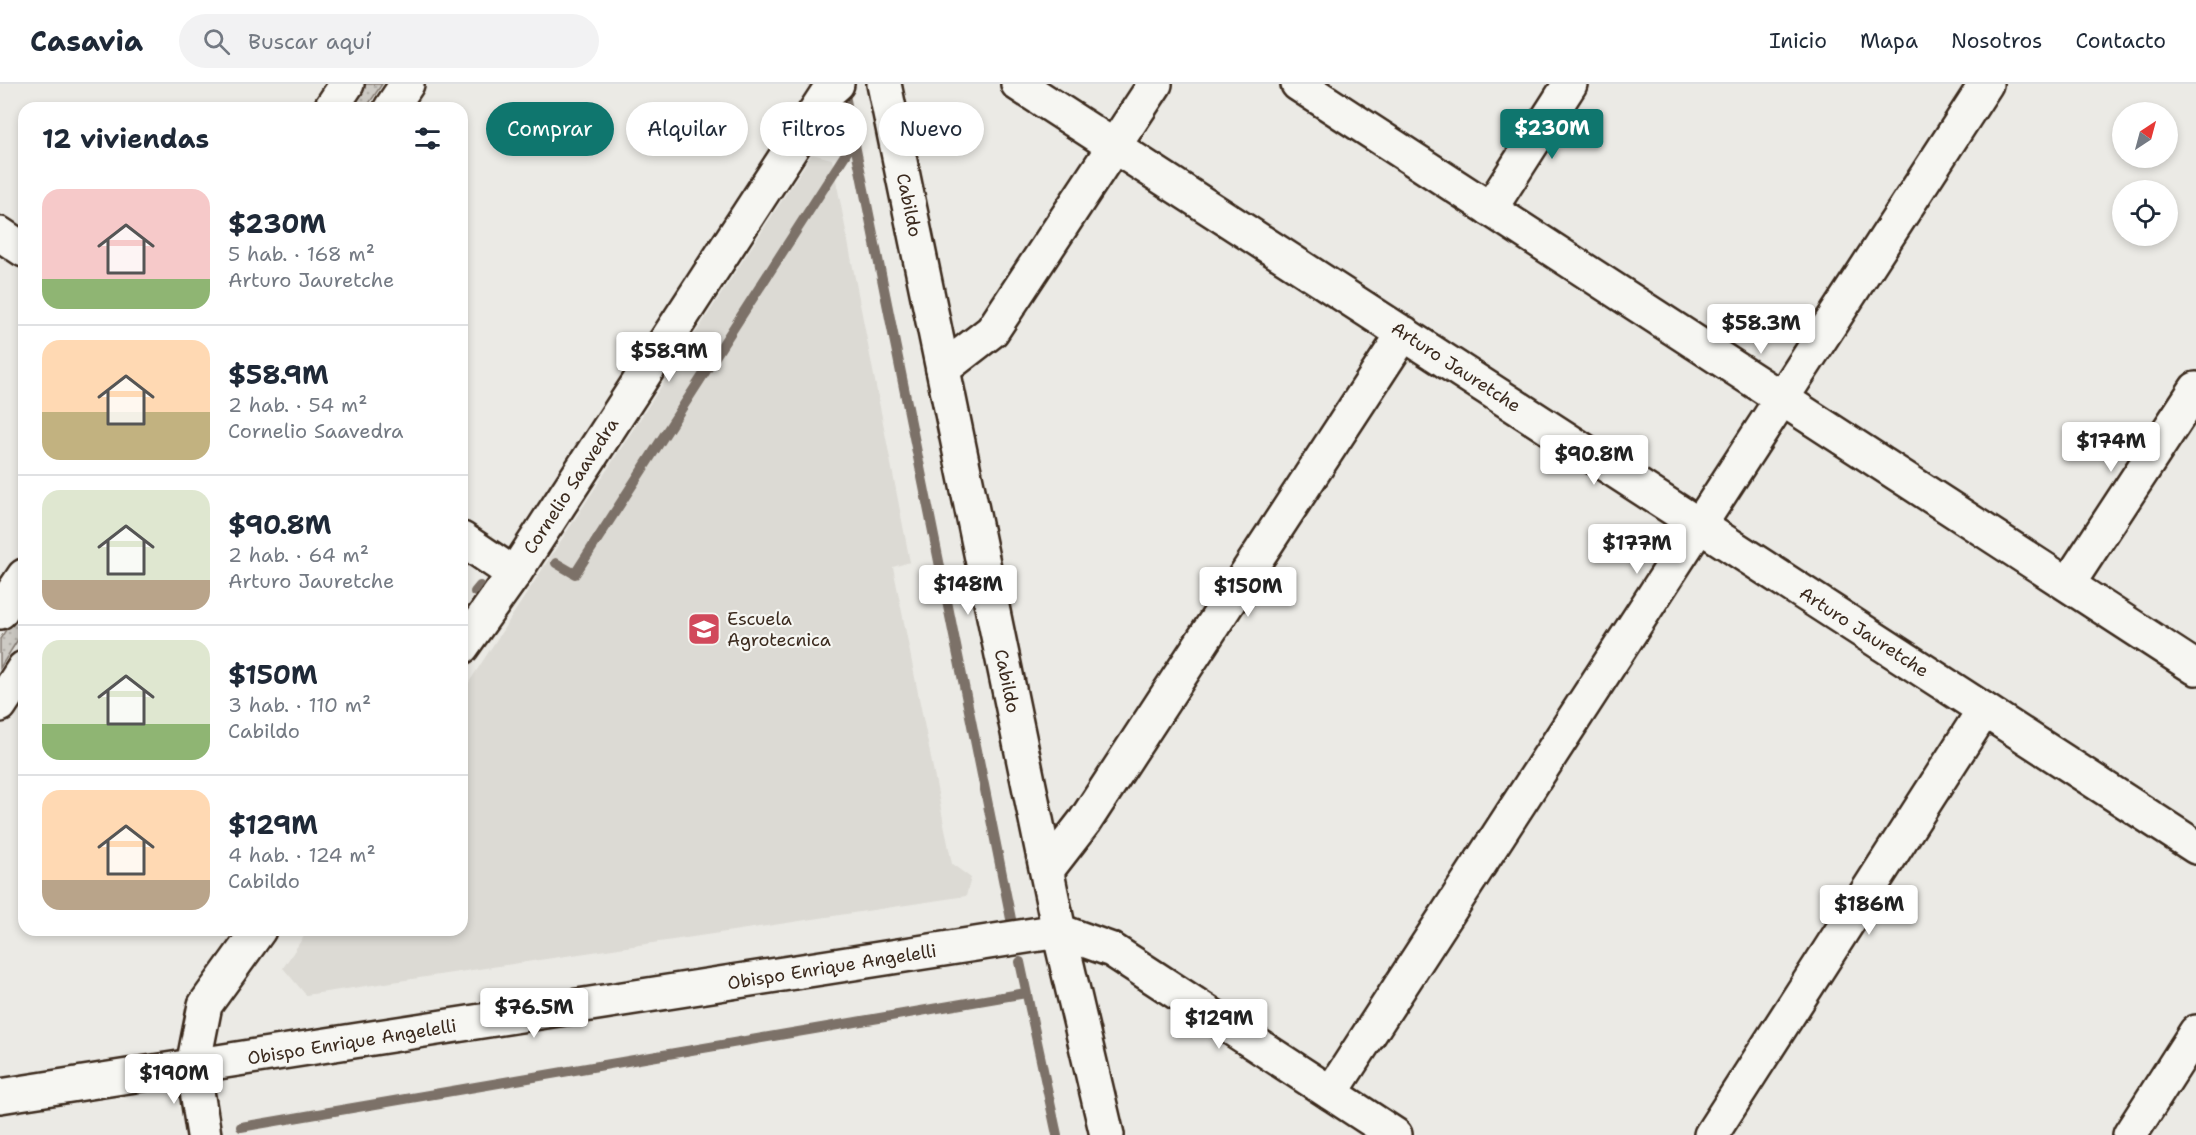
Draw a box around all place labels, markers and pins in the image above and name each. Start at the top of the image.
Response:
pin: $230M [1510,109,1594,160]
pin: $58.3M [1712,304,1810,355]
pin: $58.9M [620,332,718,383]
pin: $174M [2069,422,2153,473]
pin: $90.8M [1545,435,1643,486]
pin: $177M [1595,524,1679,575]
pin: $148M [926,565,1010,616]
pin: $150M [1206,567,1290,618]
place label: Escuela Agrotecnica [727,607,831,652]
school or university icon: Escuela Agrotecnica [686,611,722,647]
pin: $186M [1827,885,1911,936]
pin: $76.5M [485,988,583,1039]
pin: $129M [1177,999,1261,1050]
pin: $190M [132,1054,216,1105]

